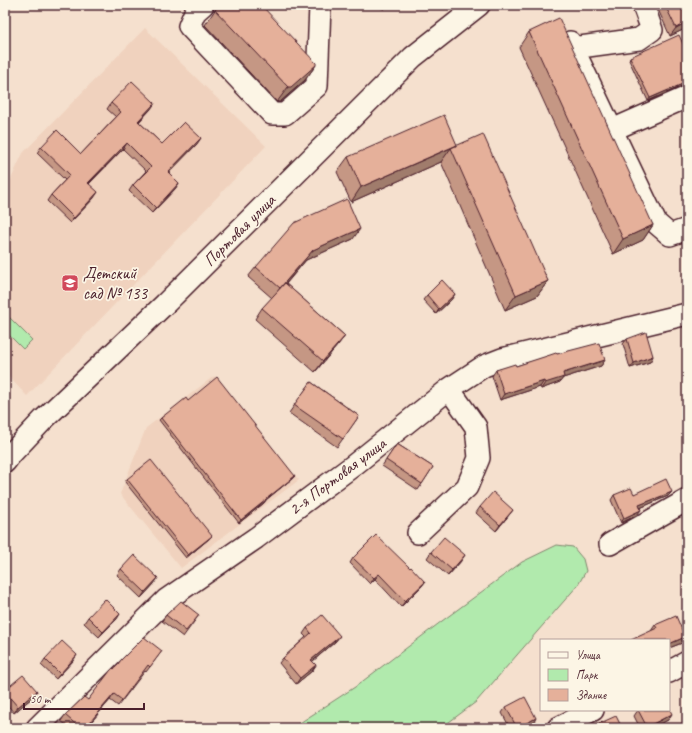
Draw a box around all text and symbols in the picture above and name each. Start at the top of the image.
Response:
street label: Портовая улица [199,189,281,271]
place label: Детский сад № 133 [83,263,148,304]
school or university icon: Детский сад № 133 [60,273,80,293]
street label: 2-я Портовая улица [285,432,391,520]
legend [540,639,670,711]
text: Улица [576,647,601,663]
text: Парк [576,667,599,683]
scale bar [24,685,144,711]
text: Здание [576,687,607,703]
text: 50 m [30,691,52,707]

